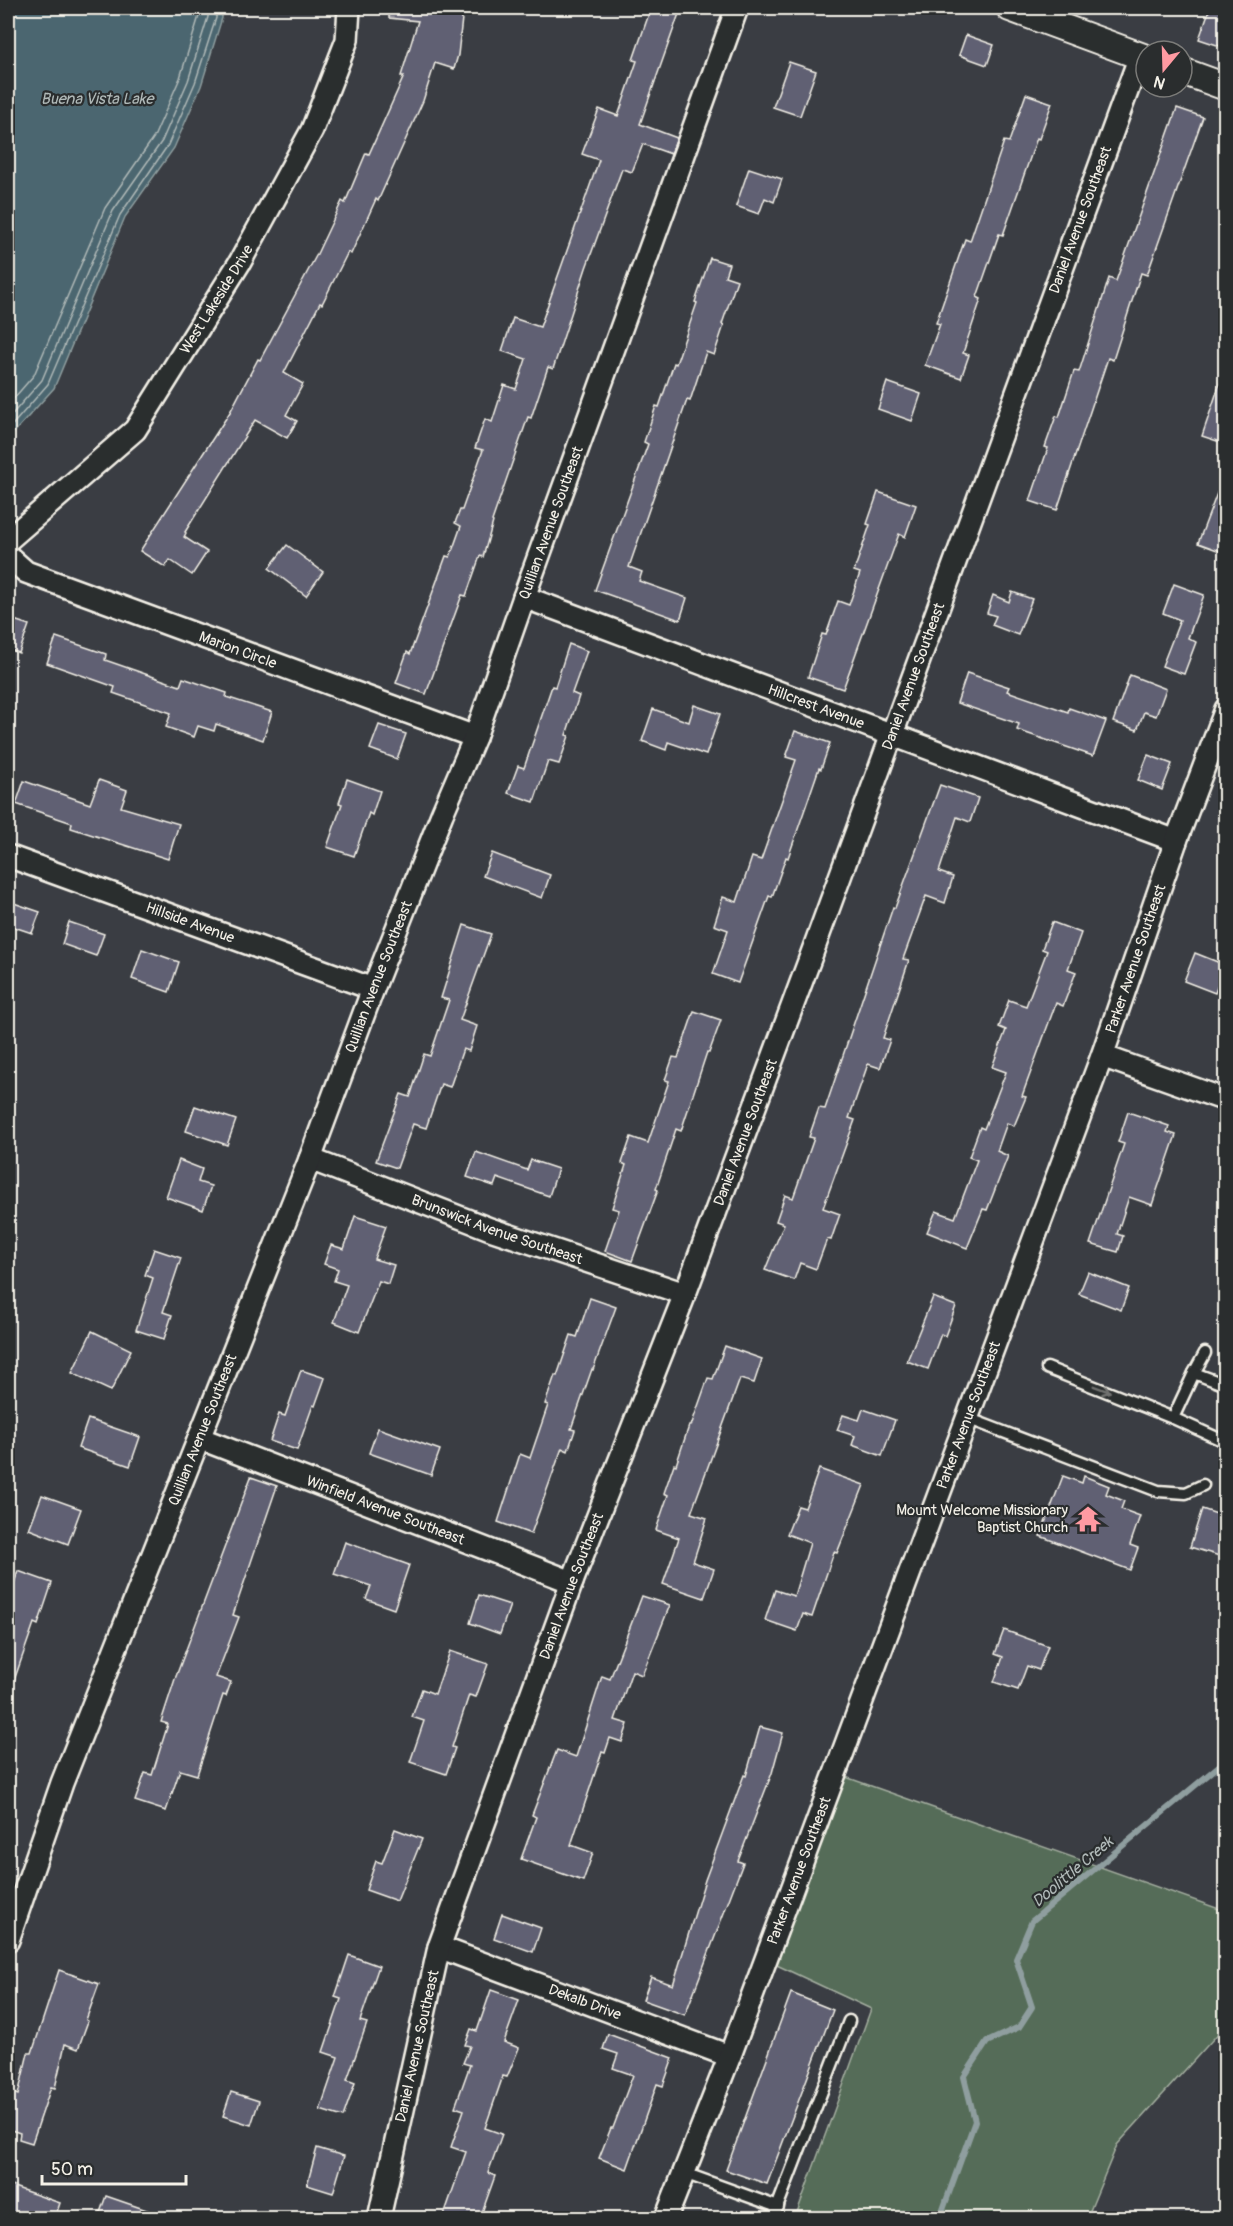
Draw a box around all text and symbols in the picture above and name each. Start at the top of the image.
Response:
north arrow [1134,39,1194,99]
text: N [1151,71,1168,93]
water label: Buena Vista Lake [41,89,155,109]
street label: Daniel Avenue Southeast [1045,143,1117,296]
street label: West Lakeside Drive [176,241,258,358]
street label: Quillian Avenue Southeast [515,443,588,602]
street label: Daniel Avenue Southeast [878,599,950,753]
street label: Marion Circle [196,627,280,674]
street label: Hillcrest Avenue [765,680,868,734]
street label: Parker Avenue Southeast [1102,881,1171,1036]
street label: Quillian Avenue Southeast [341,897,417,1056]
street label: Hillside Avenue [143,898,238,948]
street label: Daniel Avenue Southeast [710,1055,782,1209]
street label: Brunswick Avenue Southeast [409,1190,586,1269]
street label: Parker Avenue Southeast [933,1338,1005,1492]
street label: Quillian Avenue Southeast [164,1351,242,1509]
one-way arrow [1092,1385,1110,1396]
street label: Winfield Avenue Southeast [303,1471,468,1550]
place label: Mount Welcome Missionary Baptist Church [896,1501,1069,1537]
temple icon: Mount Welcome Missionary Baptist Church [1073,1504,1103,1534]
street label: Daniel Avenue Southeast [536,1509,609,1662]
street label: Parker Avenue Southeast [763,1793,836,1947]
water label: Doolittle Creek [1028,1831,1118,1911]
street label: Daniel Avenue Southeast [391,1967,444,2124]
street label: Dekalb Drive [546,1980,624,2025]
scale bar [42,2148,186,2186]
text: 50 m [51,2158,93,2181]

